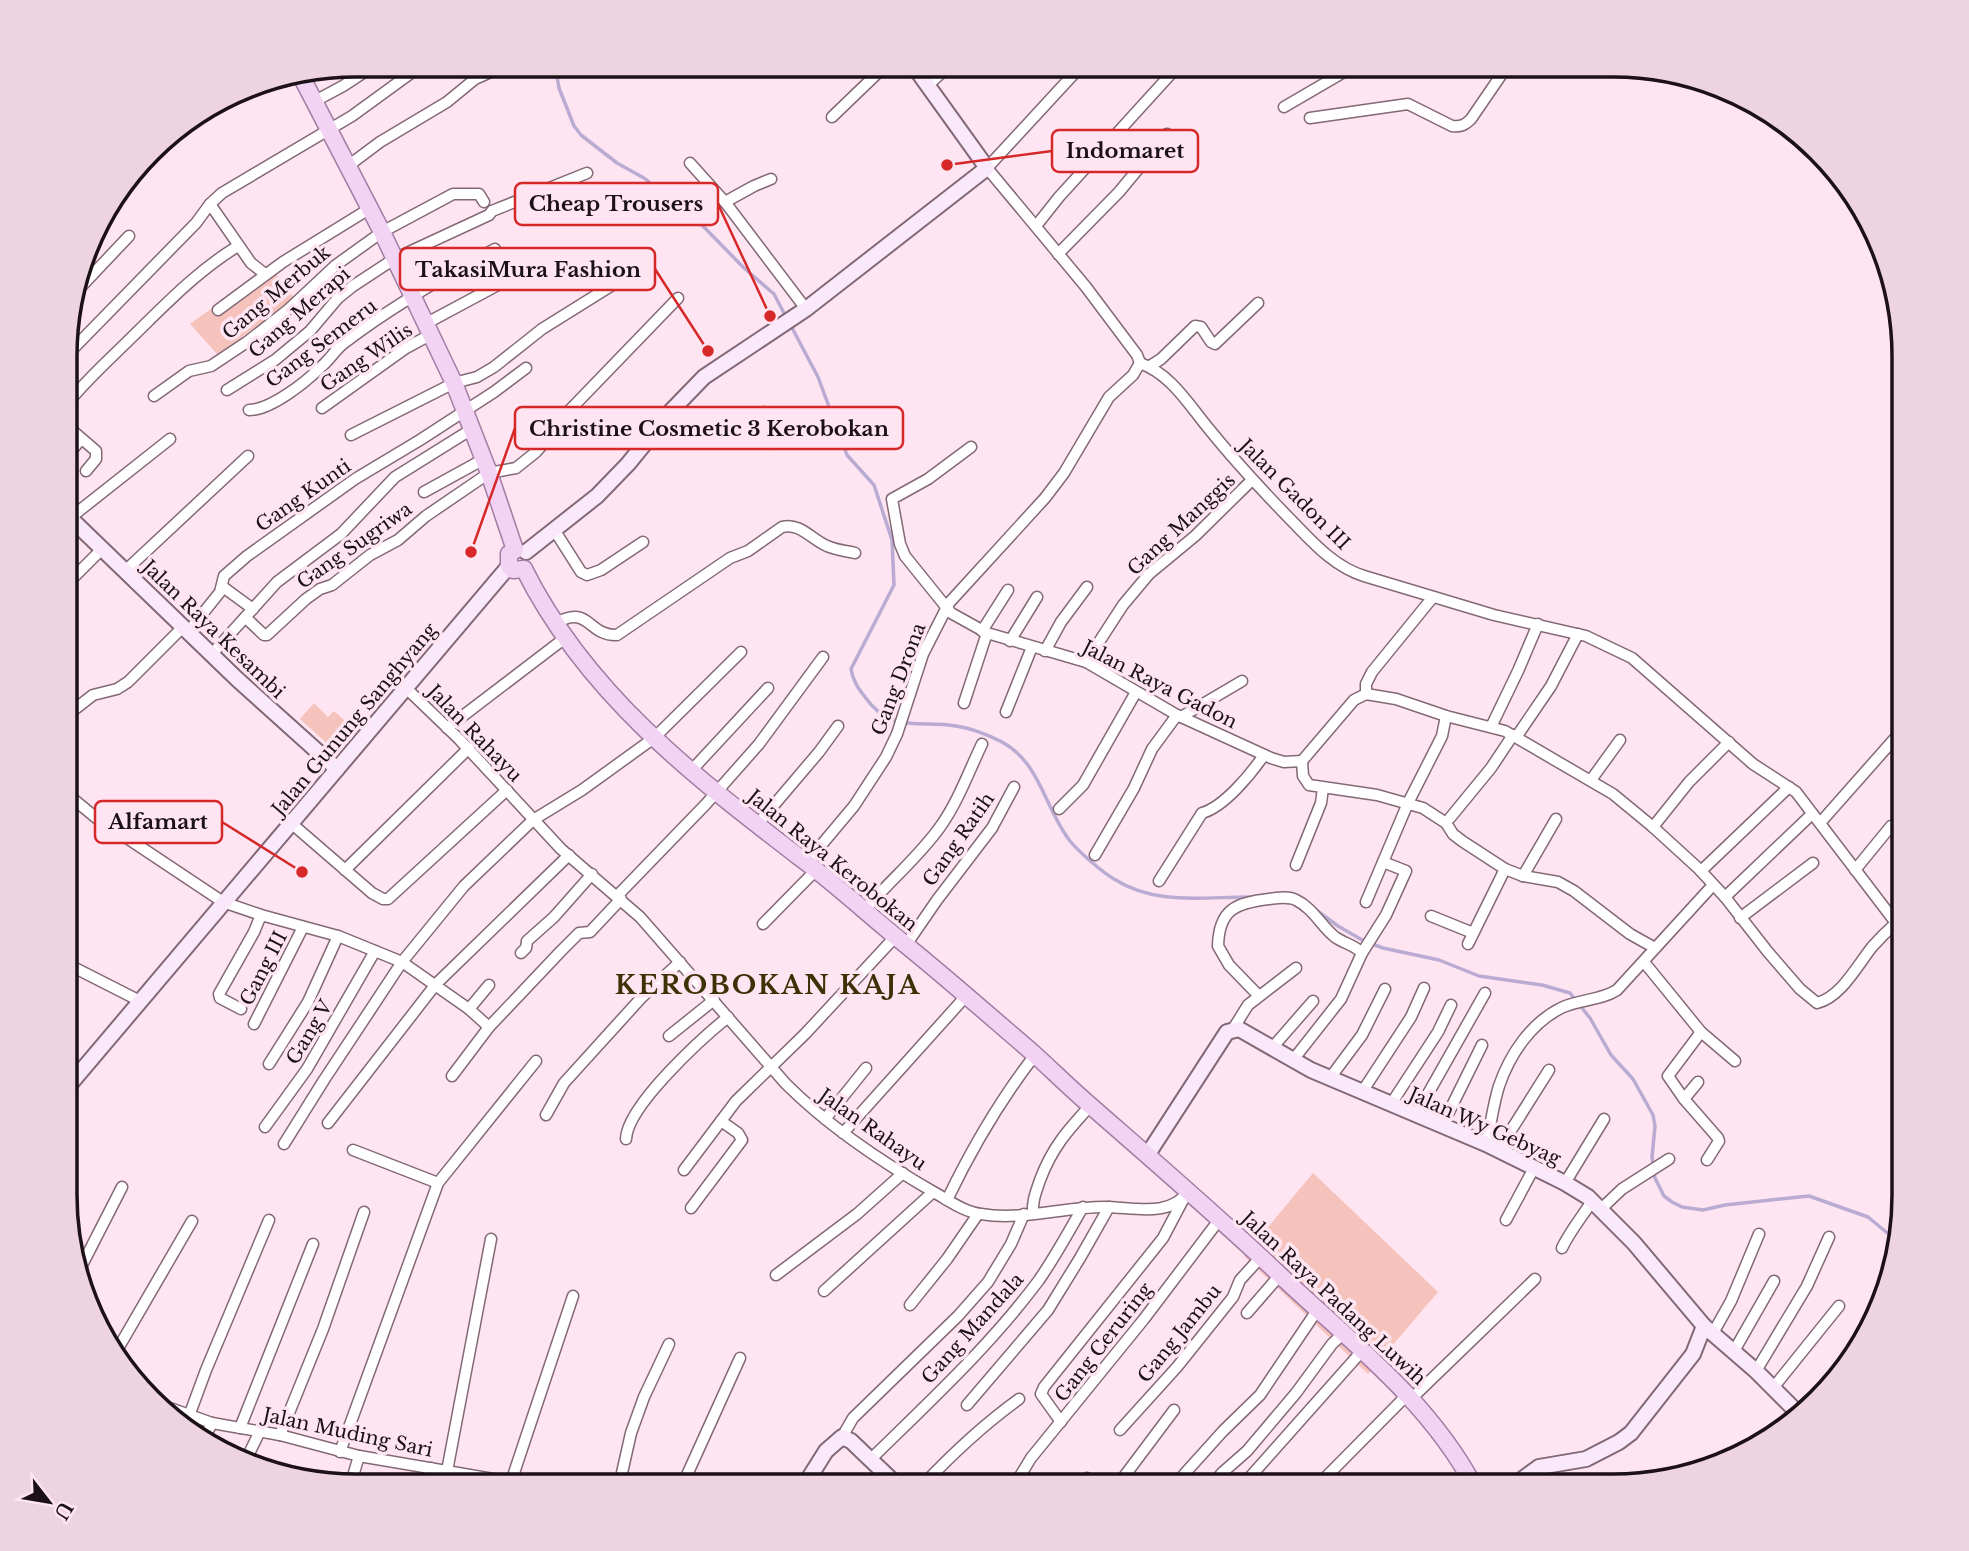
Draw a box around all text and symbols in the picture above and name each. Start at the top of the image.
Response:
callout: Indomaret [1052,130,1198,172]
text: Indomaret [1066,138,1184,164]
callout: Cheap Trousers [515,183,718,225]
text: Cheap Trousers [529,191,703,217]
street label: Gang Merbuk [218,240,335,344]
callout: TakasiMura Fashion [400,248,655,290]
text: TakasiMura Fashion [415,257,641,283]
street label: Gang Merapi [244,262,355,363]
street label: Gang Semeru [261,294,382,393]
street label: Gang Wilis [316,318,417,397]
callout: Christine Cosmetic 3 Kerobokan [515,407,903,449]
text: Christine Cosmetic 3 Kerobokan [529,416,889,442]
street label: Jalan Gadon III [1232,432,1355,555]
street label: Gang Kunti [251,454,356,537]
street label: Gang Manggis [1123,469,1240,580]
street label: Gang Sugriwa [292,497,417,594]
street label: Jalan Raya Kesambi [135,553,290,704]
street label: Jalan Gunung Sanghyang [265,618,442,823]
street label: Gang Drona [867,619,931,739]
street label: Jalan Raya Gadon [1076,634,1241,733]
street label: Jalan Rahayu [420,678,527,787]
street label: Jalan Raya Kerobokan [741,783,922,936]
street label: Gang Ratih [918,788,999,891]
callout: Alfamart [95,801,222,843]
text: Alfamart [107,809,208,835]
street label: Gang III [235,927,292,1009]
district label: KEROBOKAN KAJA [615,969,921,1001]
street label: Gang V [281,995,338,1069]
street label: Jalan Wy Gebyag [1403,1081,1565,1171]
street label: Jalan Rahayu [812,1082,931,1175]
street label: Jalan Raya Padang Luwih [1234,1205,1431,1390]
street label: Gang Mandala [917,1268,1028,1388]
street label: Gang Ceruring [1050,1278,1157,1406]
street label: Gang Jambu [1133,1279,1226,1387]
street label: Jalan Muding Sari [258,1403,435,1462]
north arrow [14,1467,84,1537]
text: U [49,1497,77,1524]

